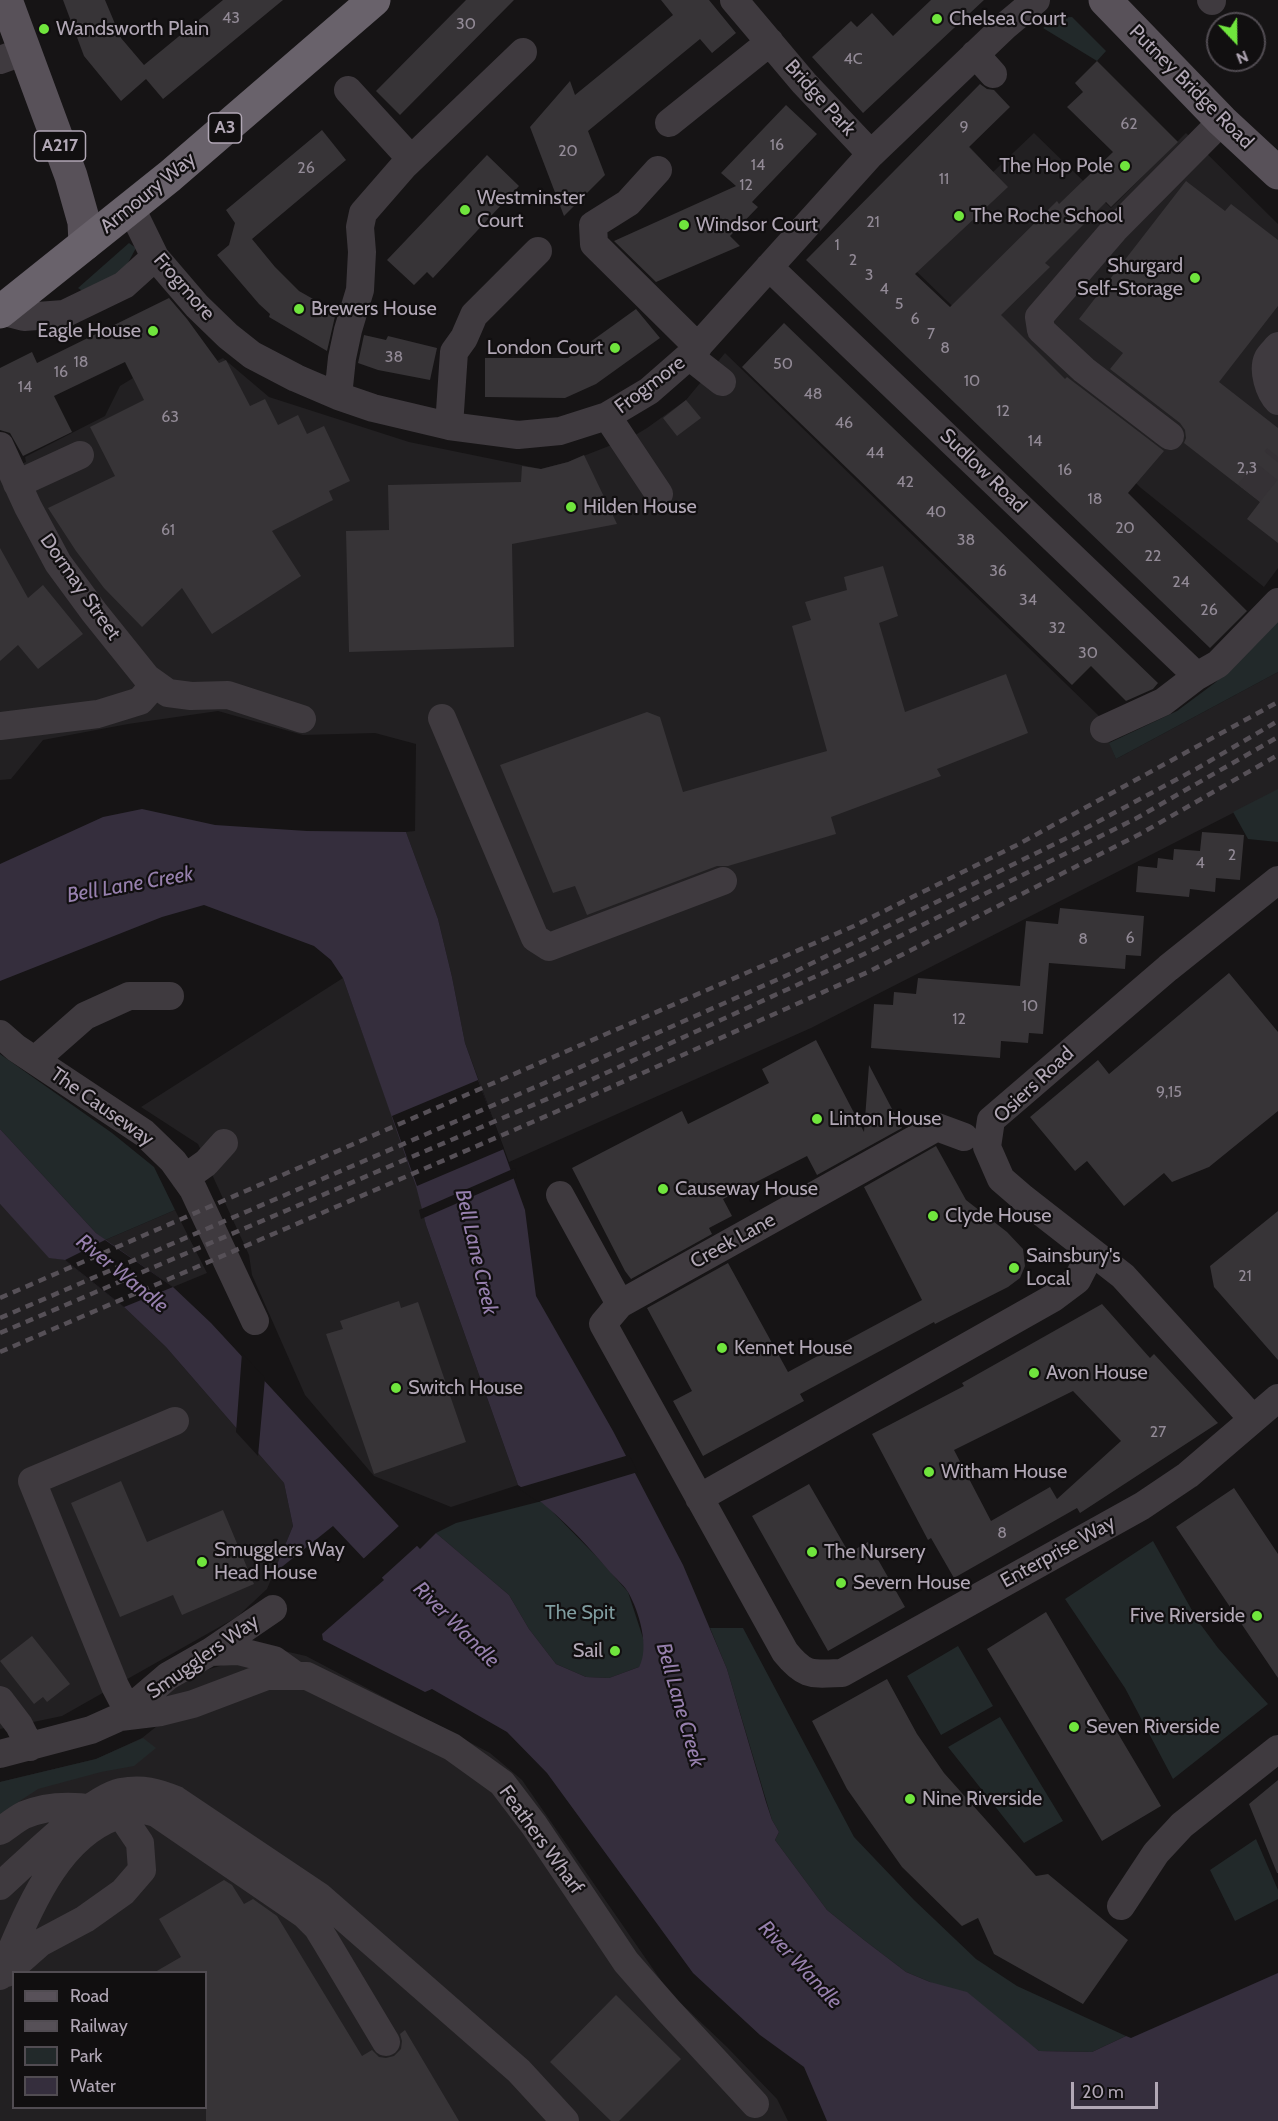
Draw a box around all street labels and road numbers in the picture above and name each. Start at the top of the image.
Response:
street label: Putney Bridge Road [1124,20,1258,154]
street label: Bridge Park [780,55,860,141]
road number: A3 [208,113,242,143]
road number: A217 [34,131,86,161]
street label: Armoury Way [95,147,201,239]
street label: Frogmore [148,248,220,326]
street label: Frogmore [610,351,690,419]
street label: Sudlow Road [935,424,1031,518]
street label: Dormay Street [34,529,126,645]
street label: Osiers Road [989,1042,1079,1128]
street label: The Causeway [46,1063,158,1151]
street label: Creek Lane [686,1208,780,1274]
street label: Enterprise Way [997,1511,1119,1593]
street label: Smugglers Way [143,1610,263,1704]
street label: Feathers Wharf [494,1781,588,1899]

